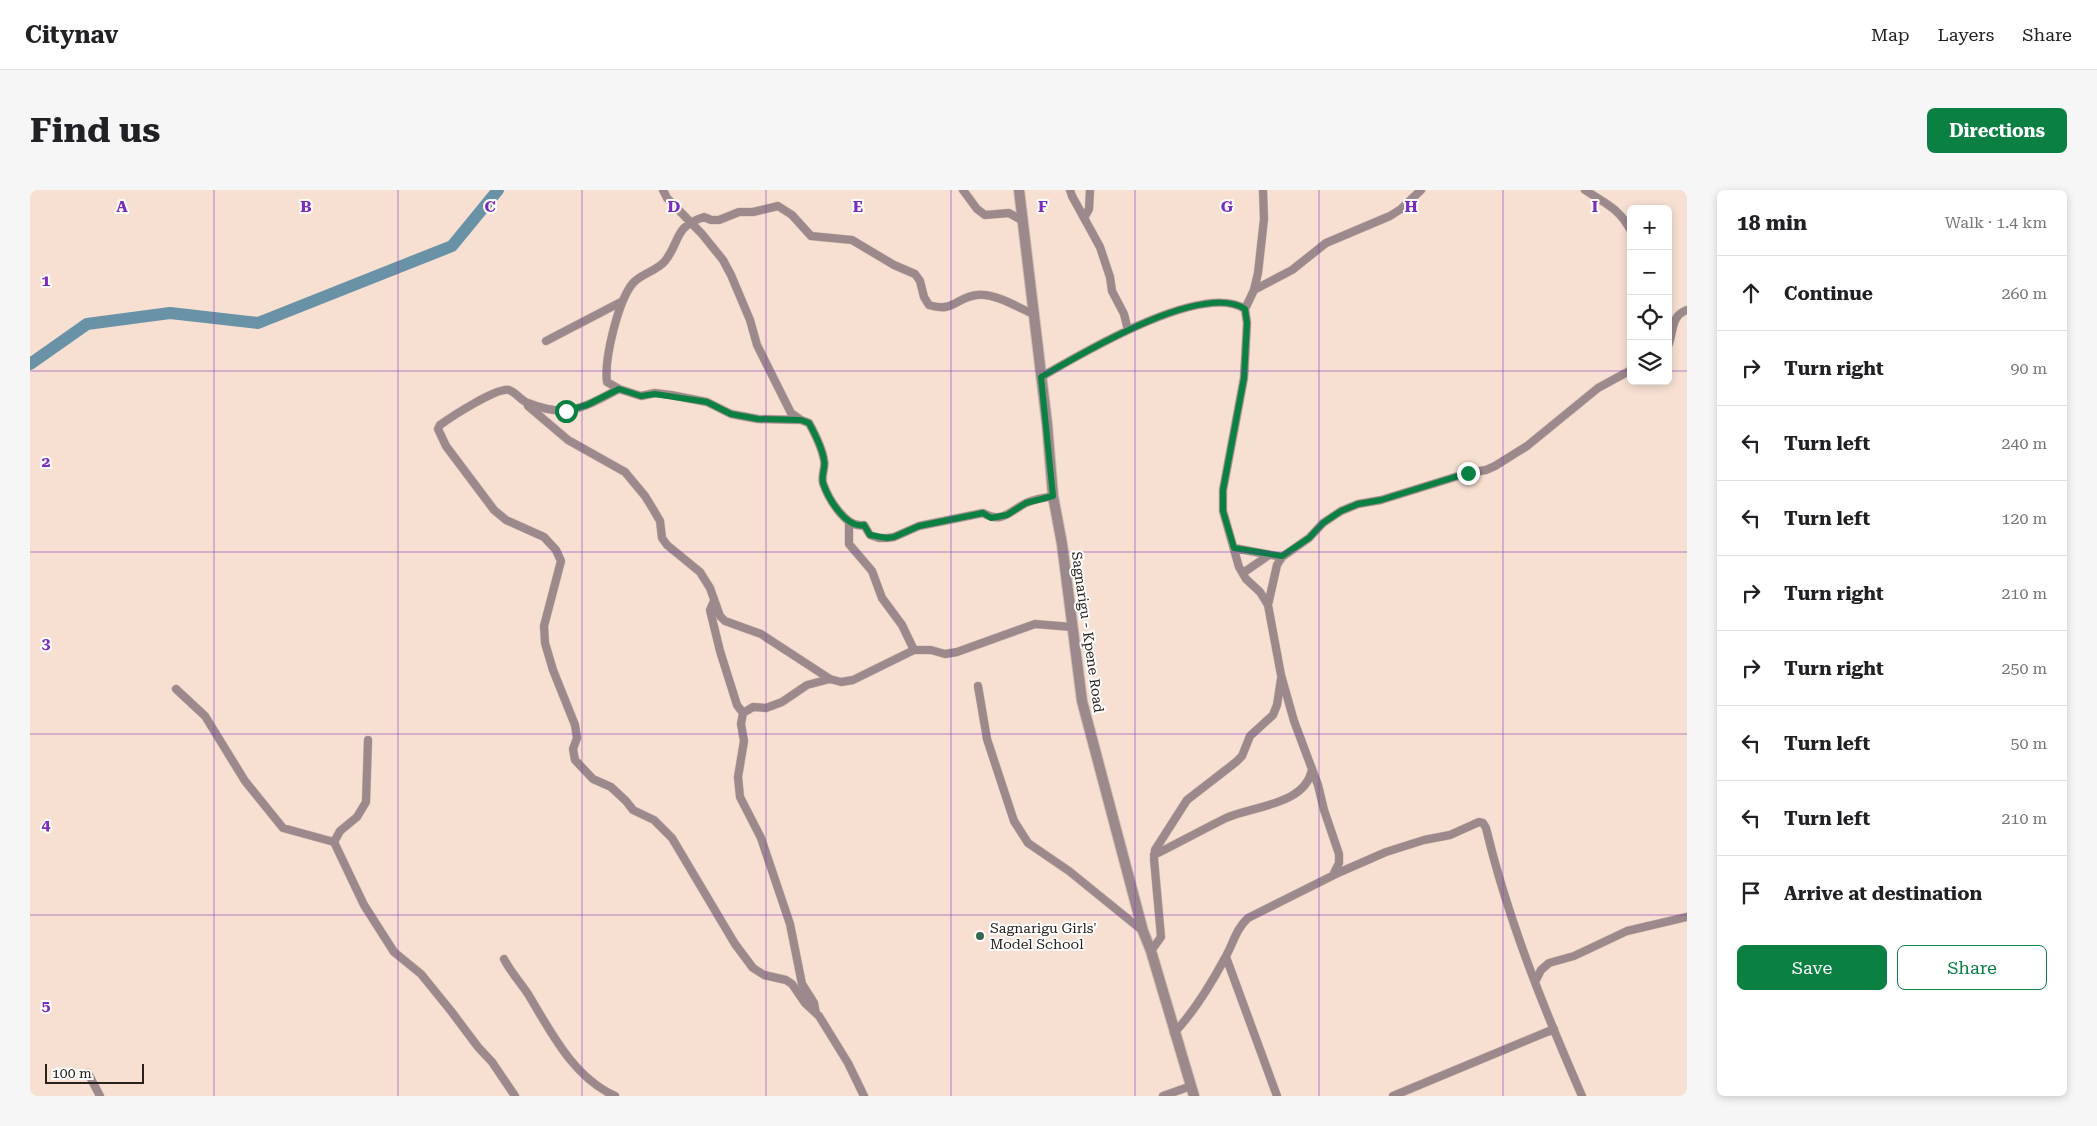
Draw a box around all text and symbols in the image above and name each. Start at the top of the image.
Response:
text: Citynav [25,21,118,49]
text: Map [1871,24,1910,45]
text: Layers [1938,24,1994,45]
text: Share [2022,24,2072,45]
button: Directions [1927,108,2067,153]
text: Find us [30,110,160,151]
text: A [116,197,128,216]
text: B [300,197,312,216]
text: C [484,197,496,216]
text: D [668,197,681,216]
text: E [853,197,863,216]
text: F [1038,197,1048,216]
text: G [1221,197,1234,216]
text: H [1404,197,1418,216]
text: I [1592,197,1598,216]
map controls [1627,205,1672,385]
button: + [1627,205,1672,250]
text: 18 min [1737,211,1807,235]
text: Walk · 1.4 km [1945,213,2047,232]
button: − [1627,250,1672,295]
text: 1 [42,271,51,290]
icon: ahead [1737,279,1765,307]
text: Continue [1784,282,1873,305]
text: 260 m [2001,284,2047,303]
button: locate [1627,295,1672,340]
button: layers [1627,340,1672,385]
icon: right [1737,354,1765,382]
text: Turn right [1784,357,1884,380]
text: 90 m [2010,359,2047,378]
route start [555,400,578,423]
icon: left [1737,429,1765,457]
text: Turn left [1784,432,1870,455]
text: 240 m [2001,434,2047,453]
text: 2 [42,452,51,471]
route end [1457,462,1480,485]
icon: left [1737,504,1765,532]
text: Turn left [1784,507,1870,530]
text: 120 m [2001,509,2047,528]
street label: Sagnarigu - Kpene Road [1069,550,1107,714]
icon: right [1737,579,1765,607]
text: Turn right [1784,582,1884,605]
text: 210 m [2001,584,2047,603]
text: 3 [42,634,51,653]
icon: right [1737,654,1765,682]
text: Turn right [1784,657,1884,680]
text: 250 m [2001,659,2047,678]
icon: left [1737,729,1765,757]
text: Turn left [1784,732,1870,755]
text: 50 m [2010,734,2047,753]
icon: left [1737,804,1765,832]
text: Turn left [1784,807,1870,830]
text: 210 m [2001,809,2047,828]
text: 4 [42,815,51,834]
icon: arrive [1737,879,1765,907]
text: Arrive at destination [1784,882,1982,905]
place label: Sagnarigu Girls' Model School [990,920,1097,952]
marker: Sagnarigu Girls' Model School [974,930,986,942]
button: Save [1737,945,1887,990]
button: Share [1897,945,2047,990]
text: 5 [42,996,51,1015]
scale bar [45,1061,144,1084]
text: 100 m [52,1065,92,1081]

